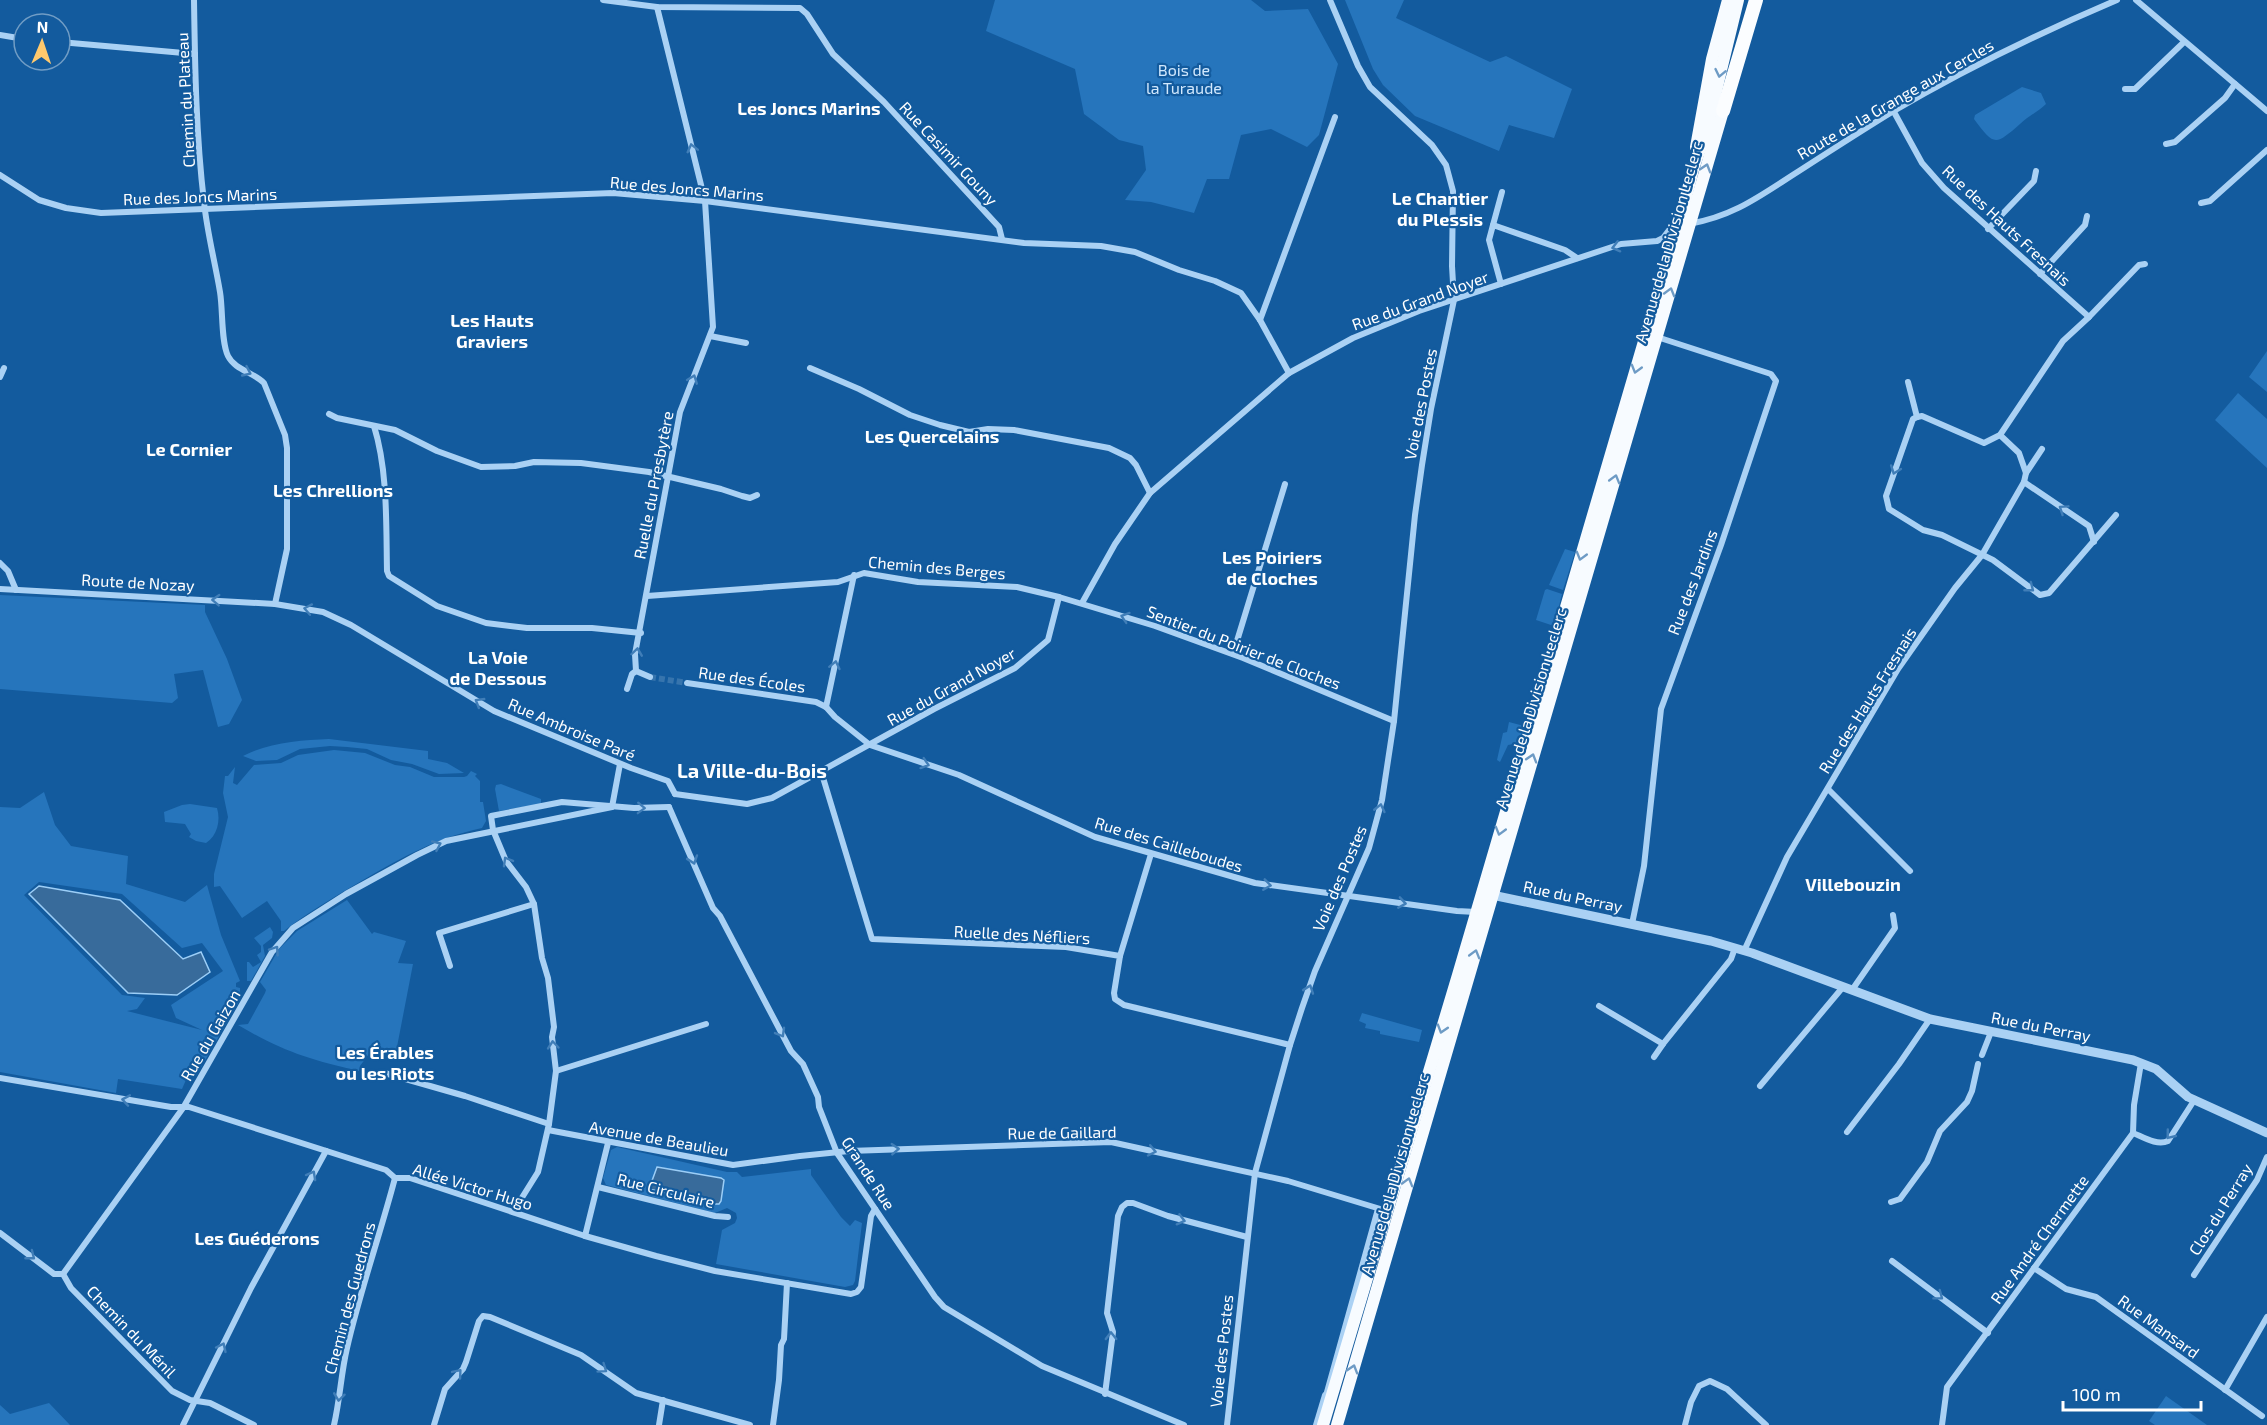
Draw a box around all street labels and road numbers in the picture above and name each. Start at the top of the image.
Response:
street label: Chemin du Plateau [172,32,198,168]
street label: Route de la Grange aux Cercles [1794,35,1996,163]
street label: Rue Casimir Gouny [896,97,1002,209]
street label: Avenue de la Division Leclerc [1630,139,1706,345]
street label: Rue des Hauts Fresnais [1939,161,2075,289]
street label: Rue des Joncs Marins [609,172,765,204]
street label: Rue des Joncs Marins [123,184,277,208]
street label: Rue du Grand Noyer [1349,266,1491,334]
street label: Voie des Postes [1400,347,1440,461]
street label: Ruelle du Presbytère [629,409,677,561]
street label: Rue des Jardins [1663,527,1721,637]
street label: Chemin des Berges [868,552,1006,582]
street label: Route de Nozay [81,570,196,594]
street label: Sentier du Poirier de Cloches [1144,601,1344,693]
street label: Avenue de la Division Leclerc [1490,605,1570,811]
street label: Rue des Hauts Fresnais [1814,624,1920,776]
street label: Rue du Grand Noyer [883,643,1019,729]
street label: Rue des Écoles [697,662,807,696]
street label: Rue Ambroise Paré [506,694,638,764]
street label: Rue des Cailleboudes [1093,812,1245,876]
street label: Voie des Postes [1308,822,1370,934]
street label: Rue du Perray [1522,876,1625,916]
street label: Ruelle des Néfliers [953,921,1091,947]
street label: Rue du Gaizon [176,986,244,1084]
street label: Rue du Perray [1990,1007,2093,1045]
street label: Avenue de la Division Leclerc [1356,1071,1432,1277]
street label: Avenue de Beaulieu [588,1116,730,1160]
street label: Rue de Gaillard [1007,1122,1117,1142]
street label: Grande Rue [838,1133,900,1213]
street label: Allée Victor Hugo [411,1159,535,1213]
street label: Clos du Perray [2184,1159,2256,1258]
street label: Rue Circulaire [615,1169,717,1211]
street label: Rue André Chermette [1986,1171,2092,1307]
street label: Chemin des Guedrons [320,1220,378,1376]
street label: Chemin du Ménil [83,1281,181,1381]
street label: Rue Mansard [2115,1290,2203,1362]
street label: Voie des Postes [1206,1294,1236,1408]

